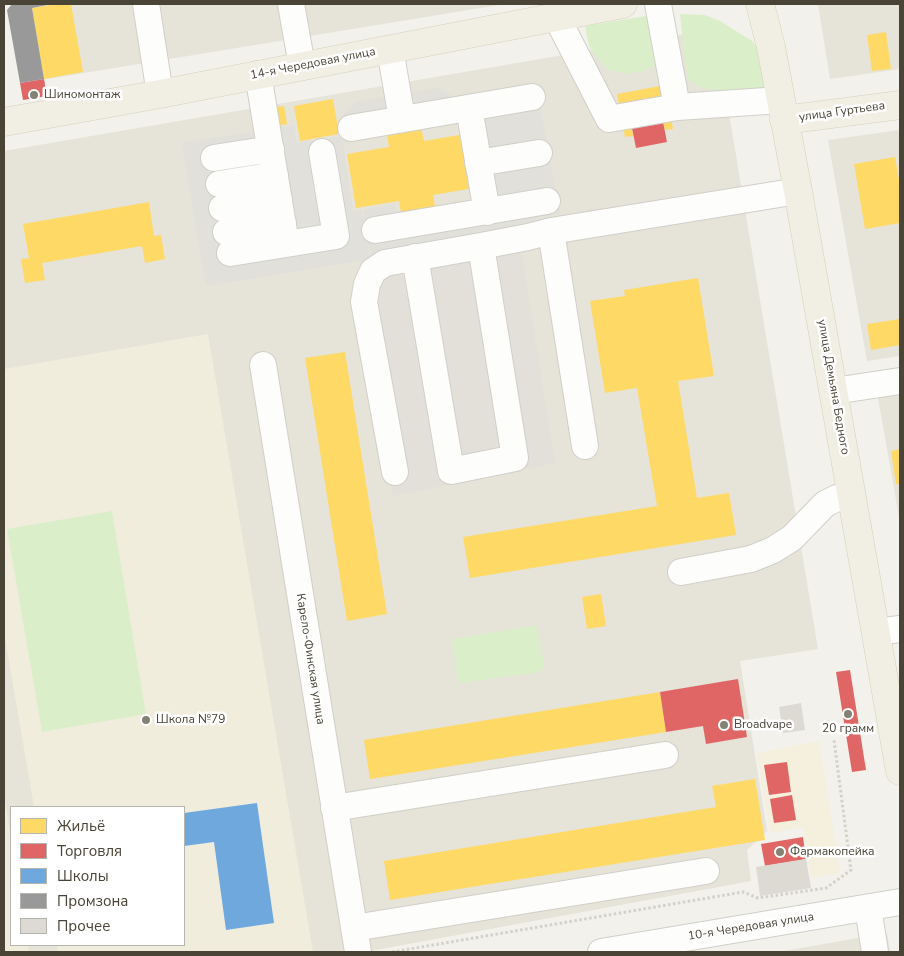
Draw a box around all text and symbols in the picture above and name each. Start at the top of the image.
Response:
street label: 14-я Чередовая улица [249,45,377,83]
place label: Шиномонтаж [44,88,120,102]
marker: Шиномонтаж [28,89,40,101]
street label: улица Гуртьева [798,99,886,125]
street label: улица Демьяна Бедного [814,318,852,456]
street label: Карело-Финская улица [293,592,327,726]
marker: 20 грамм [842,708,854,720]
place label: Школа №79 [156,713,225,727]
marker: Школа №79 [140,714,152,726]
place label: Broadvape [734,718,792,732]
marker: Broadvape [718,719,730,731]
place label: 20 грамм [822,722,874,736]
legend [10,806,185,946]
text: Жильё [57,816,105,836]
text: Торговля [57,841,122,861]
place label: Фармакопейка [790,845,875,859]
marker: Фармакопейка [774,846,786,858]
text: Школы [57,866,109,886]
text: Промзона [57,891,128,911]
street label: 10-я Чередовая улица [687,910,815,944]
text: Прочее [57,916,110,936]

